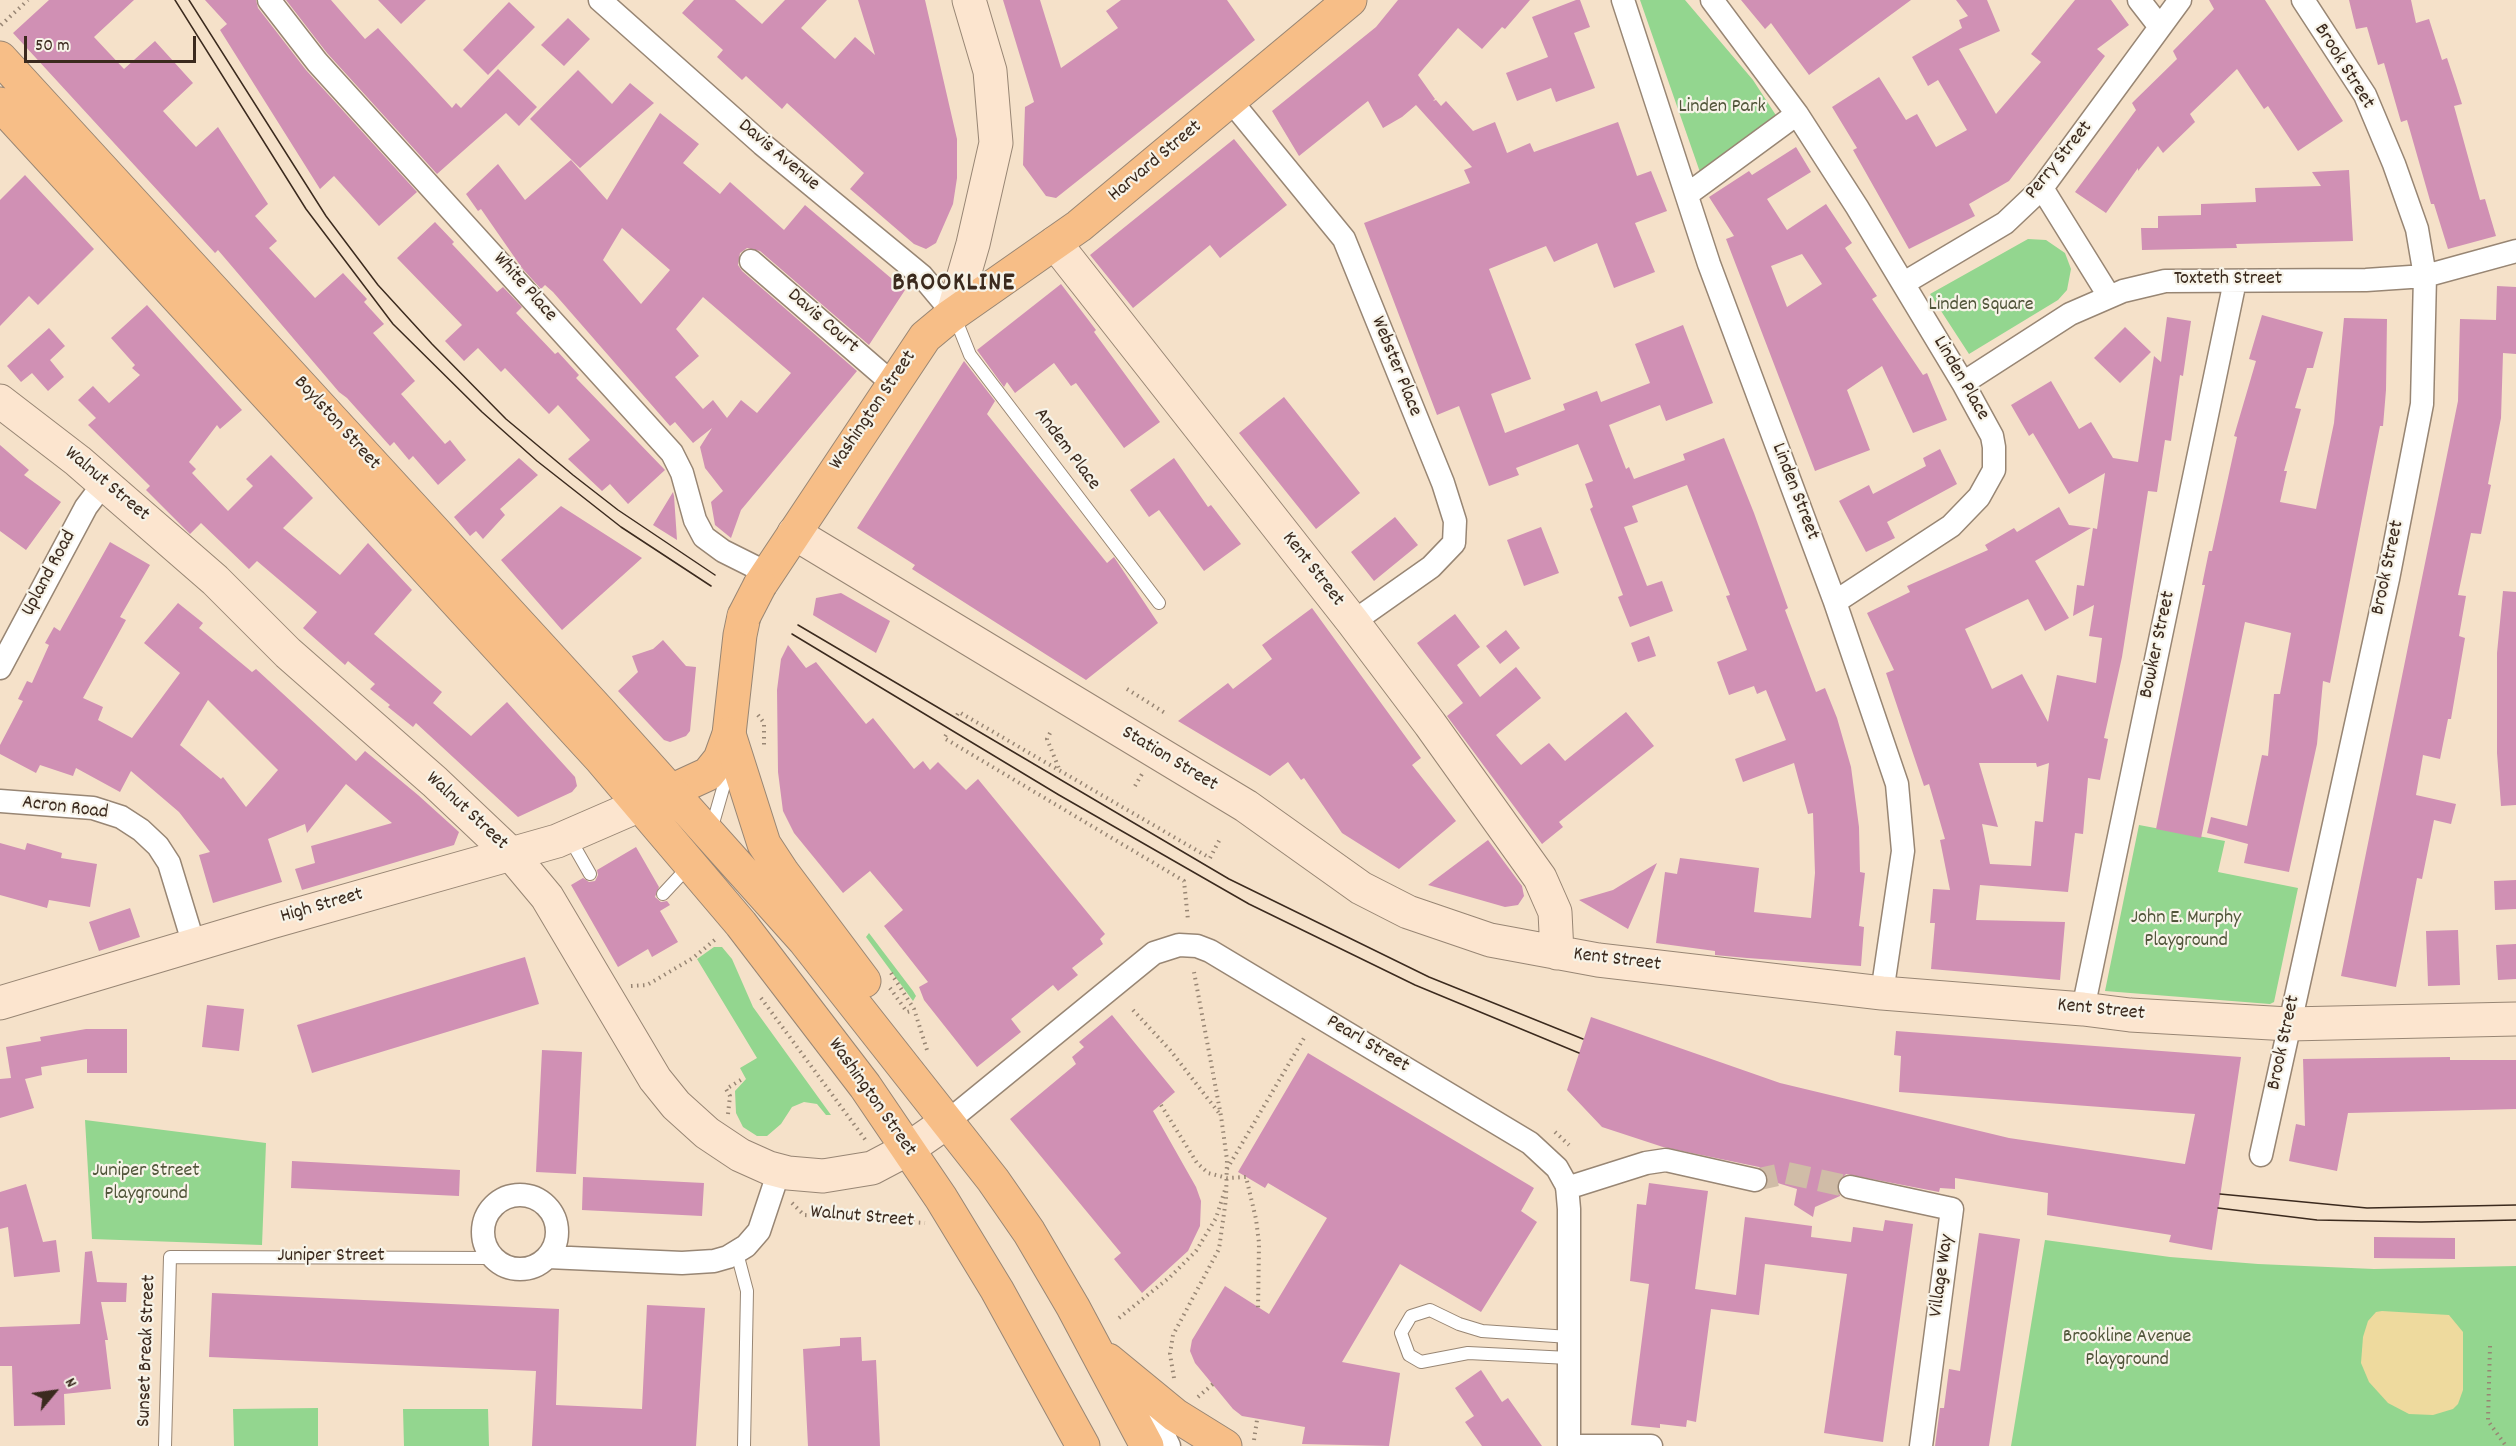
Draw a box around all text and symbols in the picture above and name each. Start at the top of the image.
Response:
street label: Brook Street [2307,20,2379,114]
scale bar [27,24,200,62]
text: 50 m [35,34,70,59]
park label: Linden Park [1678,96,1766,120]
street label: Davis Avenue [732,115,824,197]
street label: Harvard Street [1104,116,1208,208]
street label: Perry Street [2021,117,2099,205]
street label: White Place [487,248,561,328]
street label: Toxteth Street [2174,268,2282,292]
district label: BROOKLINE [892,269,1016,301]
street label: Davis Court [781,284,863,360]
park label: Linden Square [1928,294,2034,318]
street label: Webster Place [1364,314,1426,420]
street label: Linden Place [1926,333,1994,425]
street label: Washington Street [825,347,923,475]
street label: Boylston Street [287,372,385,476]
street label: Andem Place [1027,404,1105,496]
street label: Linden Street [1765,440,1823,544]
street label: Walnut Street [58,442,154,528]
street label: Brook Street [2367,519,2411,617]
street label: Upland Road [17,527,83,621]
street label: Kent Street [1276,528,1348,612]
street label: Bowker Street [2136,589,2182,701]
street label: Station Street [1117,722,1221,798]
street label: Walnut Street [420,768,512,856]
street label: Acron Road [21,792,109,826]
street label: High Street [278,884,366,930]
park label: John E. Murphy Playground [2131,907,2241,954]
street label: Kent Street [1572,944,1662,978]
street label: Kent Street [2056,994,2146,1028]
street label: Brook Street [2263,994,2307,1092]
street label: Pearl Street [1321,1011,1413,1079]
street label: Washington Street [821,1034,921,1162]
park label: Juniper Street Playground [92,1160,200,1207]
street label: Walnut Street [809,1202,915,1234]
street label: Village Way [1925,1233,1961,1319]
street label: Juniper Street [277,1245,385,1269]
street label: Sunset Break Street [133,1274,163,1428]
park label: Brookline Avenue Playground [2063,1326,2191,1373]
north arrow [24,1362,84,1422]
text: N [58,1374,82,1392]

